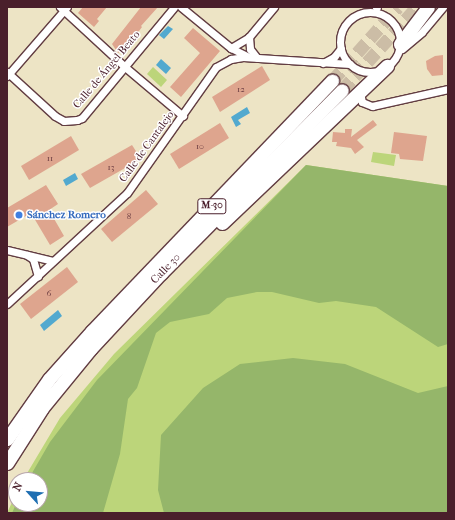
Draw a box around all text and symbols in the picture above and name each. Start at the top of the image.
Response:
street label: Calle de Ángel Beato [71,28,143,112]
house number: 12 [237,84,245,94]
street label: Calle de Cantalejo [117,109,177,185]
house number: 10 [196,141,204,151]
house number: 11 [47,153,53,163]
house number: 13 [108,162,114,172]
road number: M-30 [197,198,227,214]
place label: Sánchez Romero [27,208,106,222]
marker: Sánchez Romero [14,210,24,220]
house number: 8 [127,211,131,221]
street label: Calle 30 [148,251,184,287]
house number: 6 [47,288,51,298]
north arrow [8,472,48,512]
text: N [10,480,25,493]

